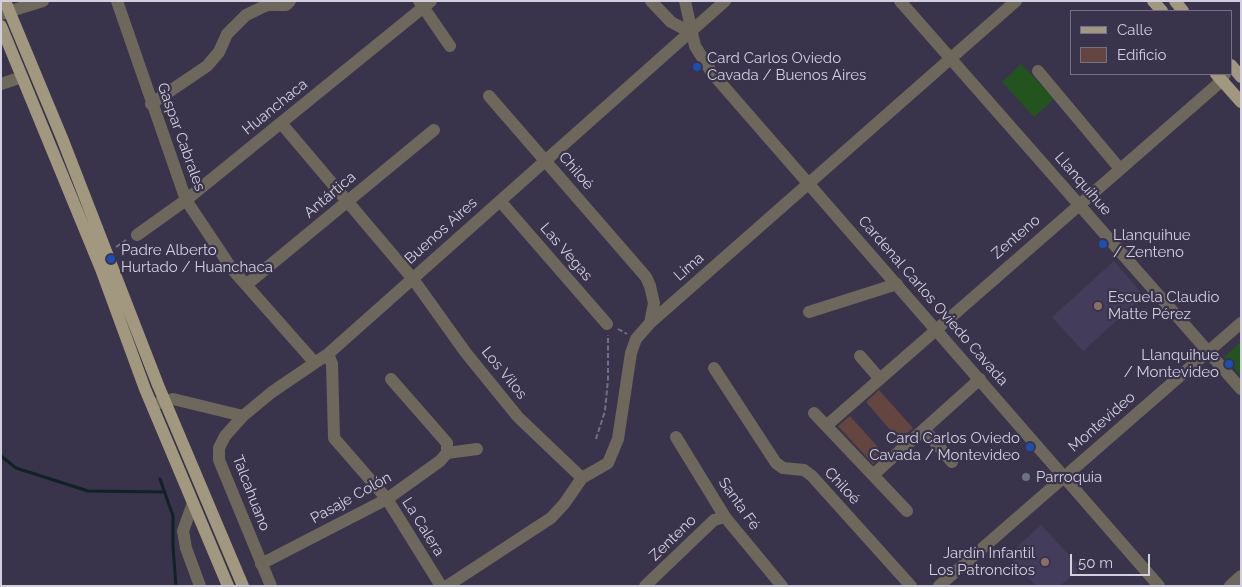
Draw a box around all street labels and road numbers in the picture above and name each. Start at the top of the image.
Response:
street label: Huanchaca [239,75,311,139]
street label: Gaspar Cabrales [153,80,209,194]
street label: Chiloé [555,148,597,194]
street label: Llanquihue [1051,149,1115,219]
street label: Antártica [300,168,360,222]
street label: Buenos Aires [401,194,481,268]
street label: Zenteno [988,211,1044,263]
street label: Cardenal Carlos Oviedo Cavada [854,212,1012,390]
street label: Las Vegas [536,219,596,285]
street label: Lima [670,249,708,285]
street label: Los Vilos [477,343,531,403]
street label: Montevideo [1065,388,1139,456]
street label: Talcahuano [228,453,274,533]
street label: Chiloé [820,464,864,508]
street label: Pasaje Colón [307,468,395,528]
street label: Santa Fé [714,474,764,534]
street label: La Calera [398,494,448,560]
street label: Zenteno [646,511,700,565]

